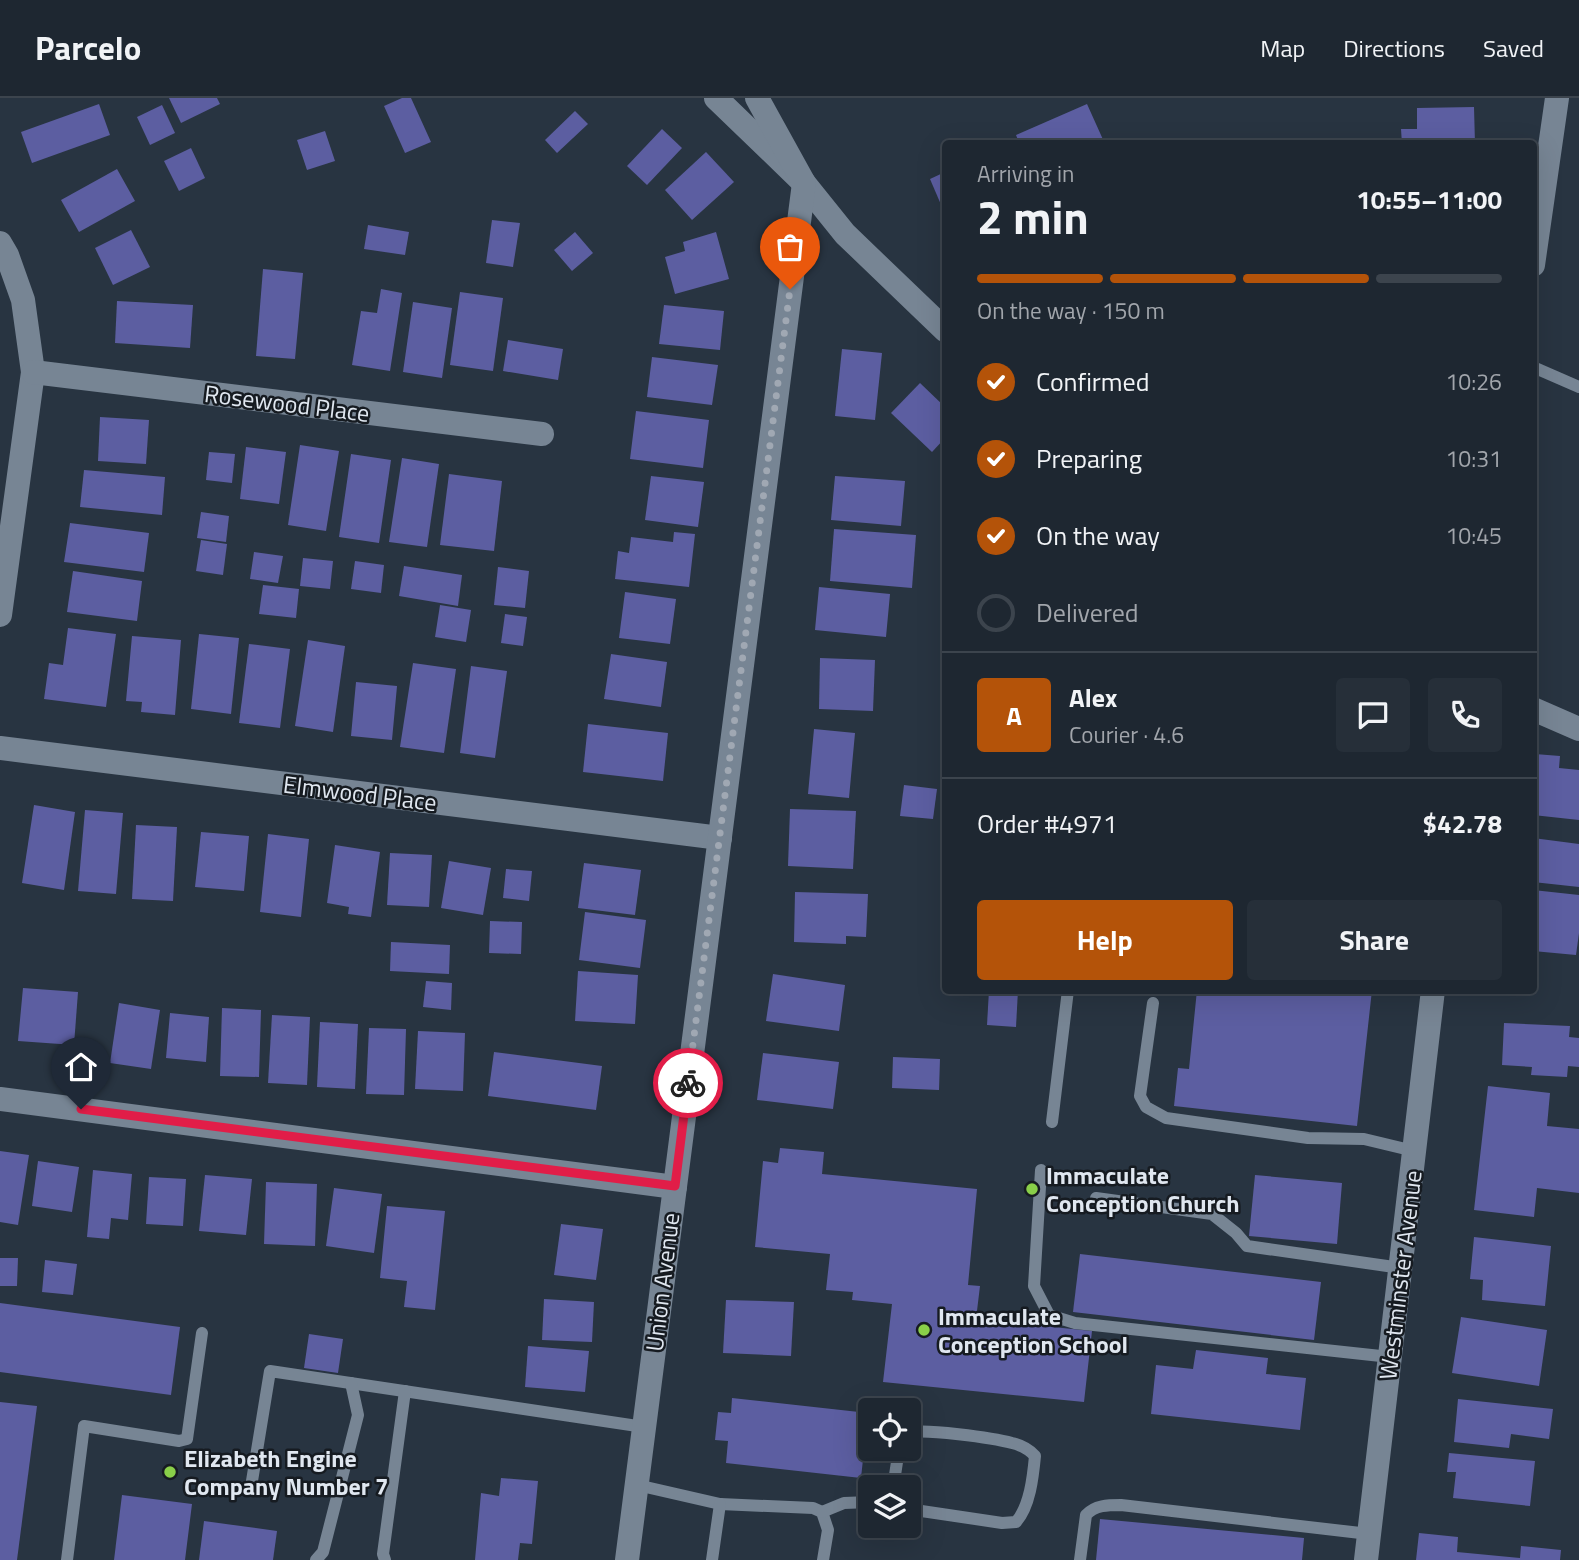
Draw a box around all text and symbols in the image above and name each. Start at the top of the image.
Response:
text: Parcelo [35,23,141,73]
text: Map [1260,30,1305,66]
text: Directions [1343,30,1445,66]
text: Saved [1483,30,1544,66]
text: Arriving in [977,156,1074,191]
text: 10:55–11:00 [1356,180,1502,219]
text: 2 min [977,182,1089,252]
pin [760,217,820,289]
icon: bag [771,228,809,266]
text: On the way · 150 m [977,293,1165,328]
text: Confirmed [1036,362,1150,401]
icon: check [977,363,1015,401]
text: 10:26 [1445,364,1502,399]
street label: Rosewood Place [202,375,372,431]
text: Preparing [1036,439,1142,478]
icon: check [977,440,1015,478]
text: 10:31 [1445,441,1502,476]
text: On the way [1036,516,1160,555]
icon: check [977,517,1015,555]
text: 10:45 [1445,518,1502,553]
text: Delivered [1036,593,1139,632]
text: Alex [1069,678,1117,717]
button: chat [1336,678,1410,752]
button: phone [1428,678,1502,752]
text: A [1006,696,1022,735]
text: Courier · 4.6 [1069,717,1184,752]
street label: Elmwood Place [281,766,439,820]
text: Order #4971 [977,804,1117,843]
text: $42.78 [1423,804,1502,843]
button: Help [977,900,1233,980]
button: Share [1247,900,1502,980]
pin [51,1037,111,1109]
icon: home [62,1048,100,1086]
courier [653,1048,723,1118]
icon: bike [669,1064,707,1102]
place label: Immaculate Conception Church [1046,1157,1240,1221]
street label: Westminster Avenue [1369,1168,1431,1382]
marker: Immaculate Conception Church [1024,1181,1040,1197]
street label: Union Avenue [636,1211,688,1353]
place label: Immaculate Conception School [938,1298,1128,1362]
marker: Immaculate Conception School [916,1322,932,1338]
map controls [858,1398,921,1538]
button: locate [858,1398,921,1461]
place label: Elizabeth Engine Company Number 7 [184,1440,388,1504]
marker: Elizabeth Engine Company Number 7 [162,1464,178,1480]
button: layers [858,1475,921,1538]

